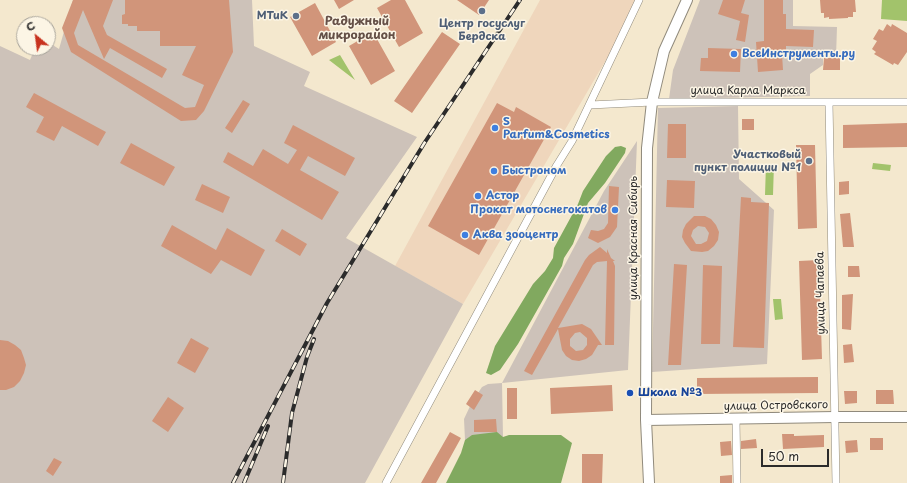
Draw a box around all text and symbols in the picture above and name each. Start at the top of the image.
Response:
marker: Центр госуслуг Бердска [477,6,487,16]
place label: МТиК [257,9,288,23]
marker: МТиК [291,11,301,21]
district label: Радужный микрорайон [318,15,396,43]
north arrow [16,16,56,56]
text: С [23,17,38,35]
place label: Центр госуслуг Бердска [439,17,525,43]
place label: ВсеИнструменты.ру [742,47,855,61]
marker: ВсеИнструменты.ру [729,49,739,59]
street label: улица Карла Маркса [690,84,806,98]
place label: S Parfum&Cosmetics [503,115,610,141]
marker: S Parfum&Cosmetics [490,123,500,133]
place label: Участковый пункт полиции №1 [694,148,801,174]
marker: Участковый пункт полиции №1 [804,156,814,166]
place label: Быстроном [502,164,566,178]
marker: Быстроном [489,166,499,176]
street label: улица Красная Сибирь [627,176,641,300]
place label: Астор [486,189,519,203]
marker: Астор [473,191,483,201]
place label: Прокат мотоснегокатов [470,203,607,217]
marker: Прокат мотоснегокатов [610,205,620,215]
place label: Аква зооцентр [473,228,558,242]
marker: Аква зооцентр [460,230,470,240]
street label: улица Чапаева [814,251,828,335]
place label: Школа №3 [638,386,702,400]
marker: Школа №3 [625,388,635,398]
street label: улица Островского [724,398,828,414]
scale bar [763,441,831,467]
text: 50 m [768,447,799,465]

